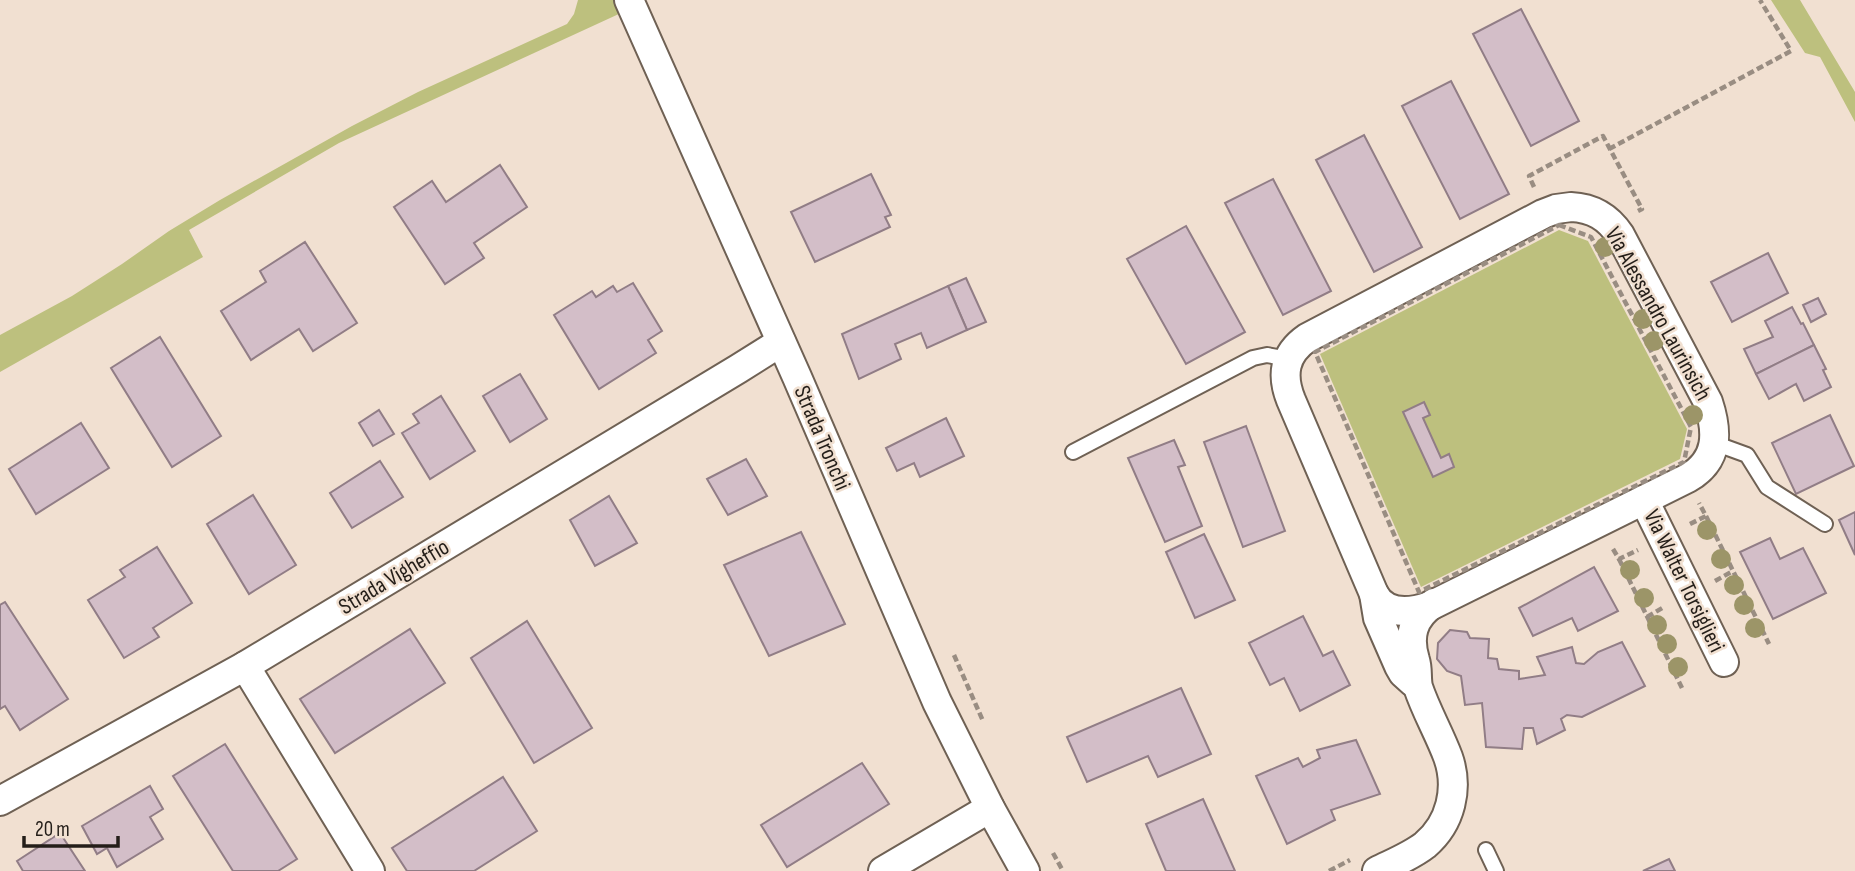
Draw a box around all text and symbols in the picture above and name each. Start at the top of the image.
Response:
street label: Via Alessandro Laurinsich [1599,222,1717,406]
street label: Strada Tronchi [787,382,857,494]
street label: Via Walter Torsiglieri [1637,505,1731,657]
street label: Strada Vigheffio [334,533,454,621]
scale bar [24,804,119,848]
text: 20 m [35,817,70,842]

